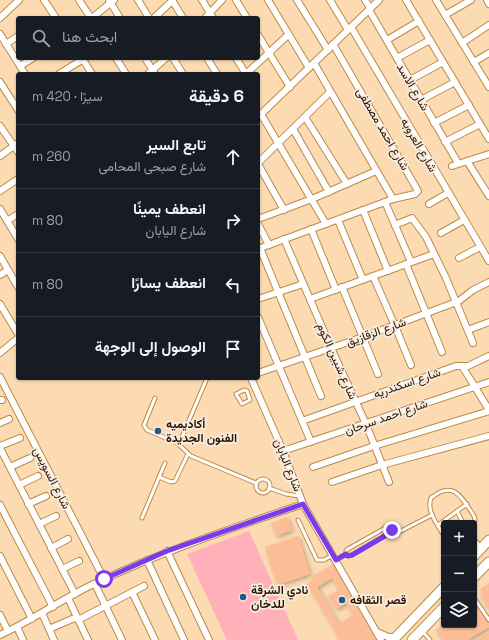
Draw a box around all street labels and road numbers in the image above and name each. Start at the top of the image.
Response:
street label: شارع الاسد [392,60,433,114]
street label: شارع احمد مصطفى [352,85,413,174]
street label: شارع العروبه [396,115,441,175]
street label: شارع الزقازيق [344,314,409,351]
street label: شارع شبين الكوم [312,320,361,402]
street label: شارع اسكندريه [371,364,443,403]
street label: شارع احمد سرحان [342,395,430,440]
street label: شارع اليابان [269,436,306,494]
street label: شارع السويس [29,444,74,512]

